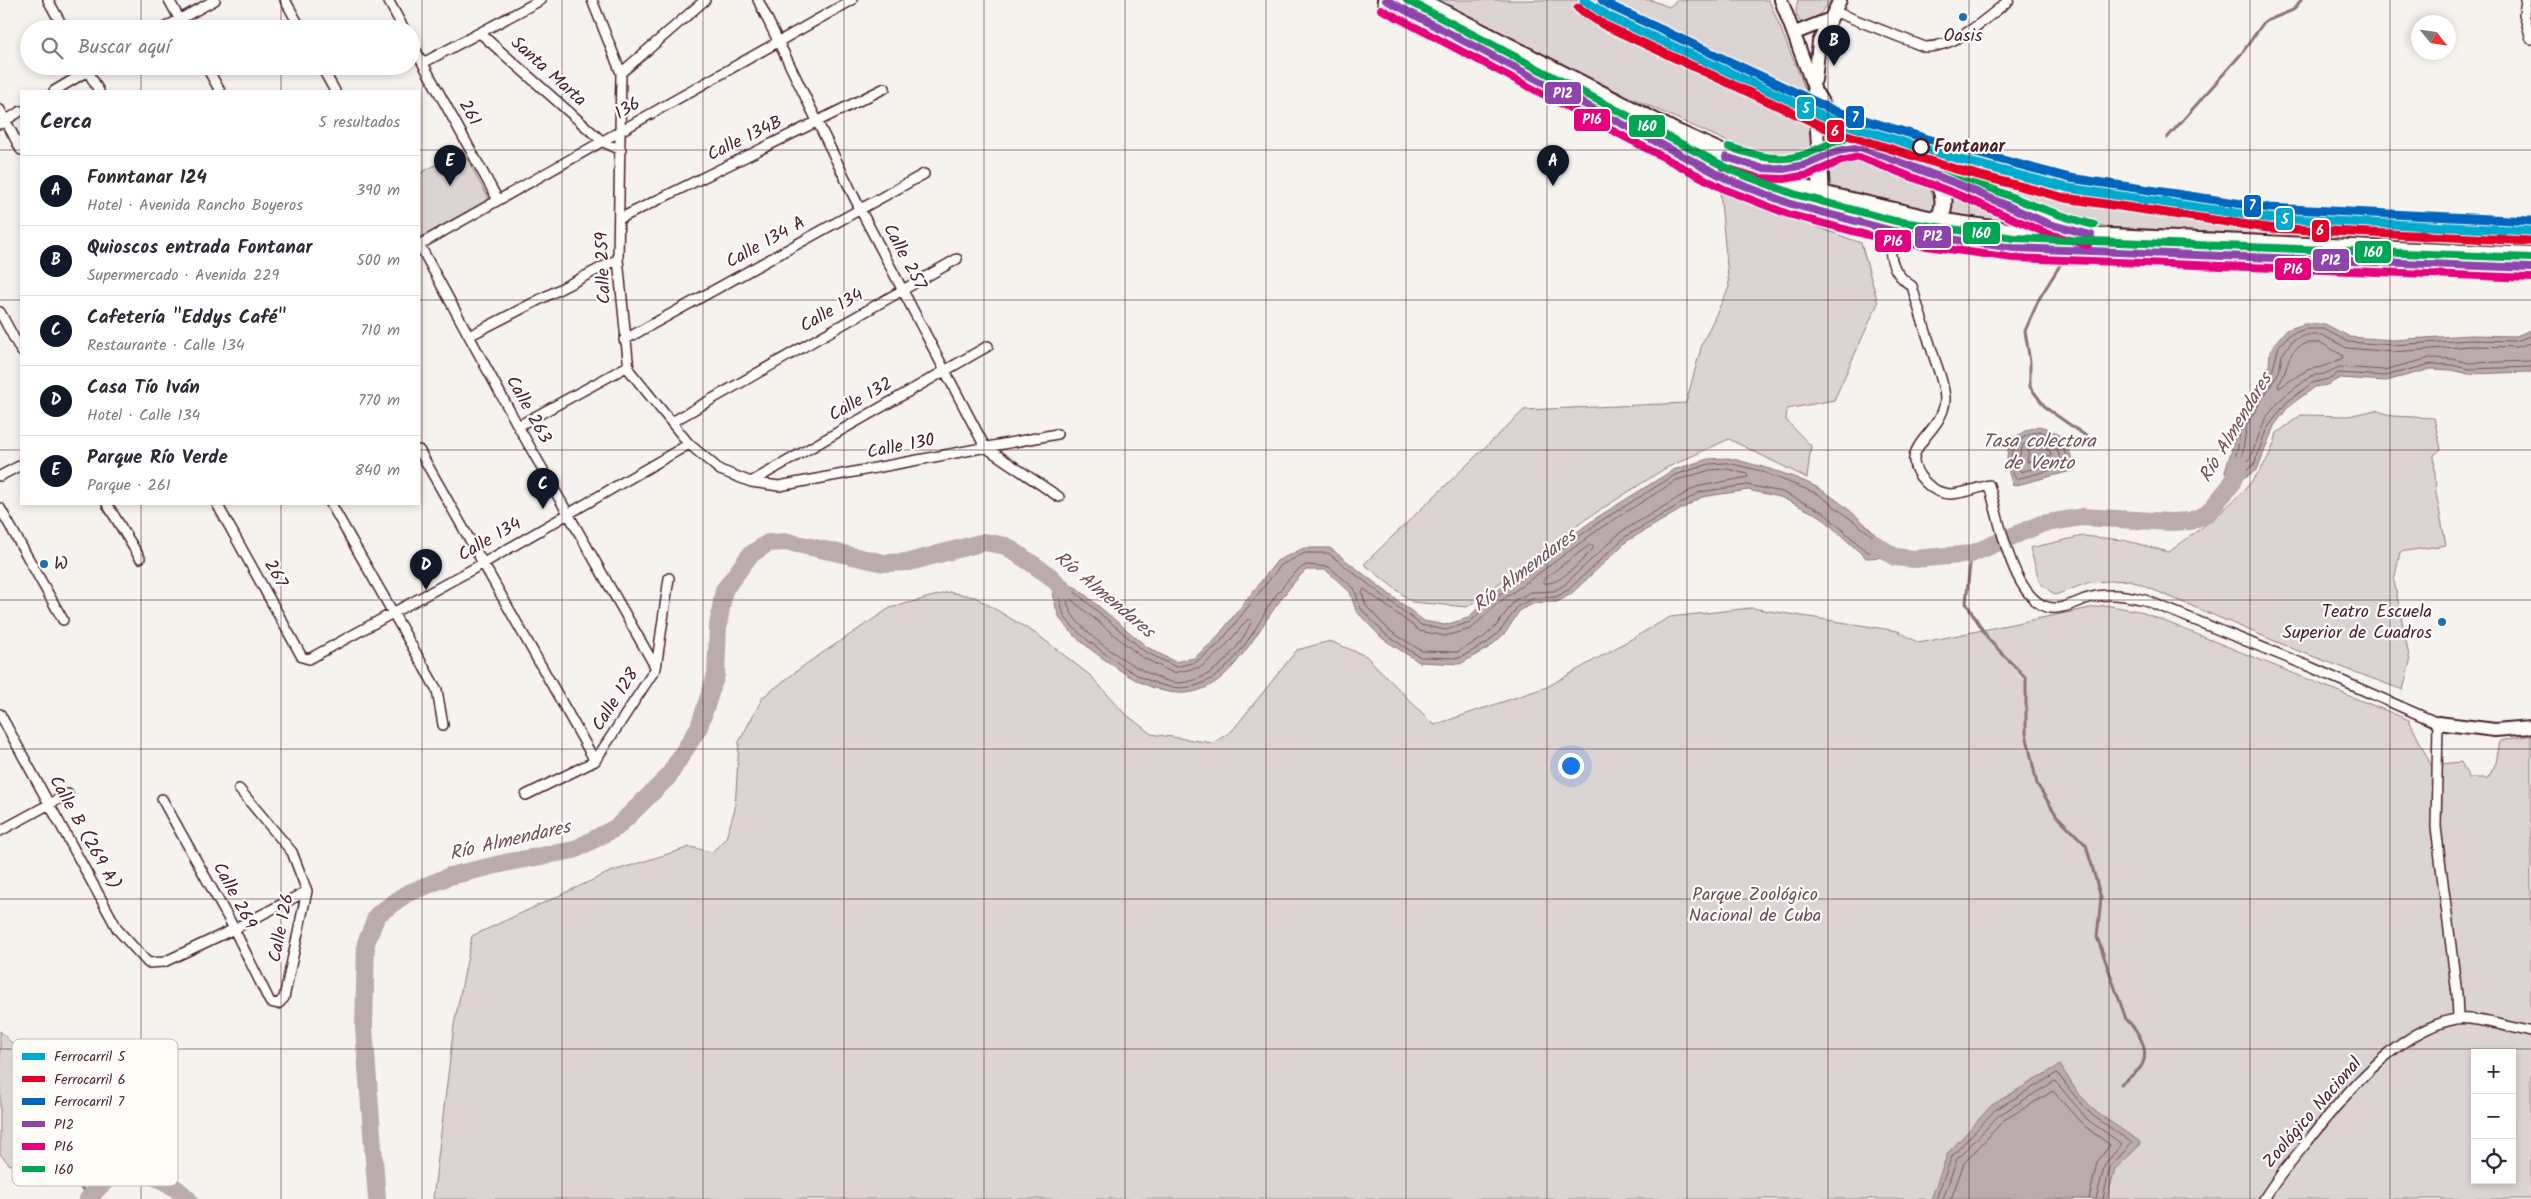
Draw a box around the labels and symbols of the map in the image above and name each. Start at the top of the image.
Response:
marker: Oasis [1957,11,1969,23]
north arrow [2411,15,2456,60]
place label: Oasis [1943,22,1983,51]
pin: B [1818,25,1850,66]
street label: Santa Marta [503,30,593,114]
line badge: P12 [1544,81,1582,105]
text: P12 [1553,83,1573,105]
street label: 136 [610,90,646,128]
street label: 261 [450,95,488,131]
line badge: 5 [1796,96,1815,120]
text: 5 [1801,98,1811,120]
line badge: 7 [1845,105,1865,129]
text: 7 [1852,107,1859,129]
street label: Calle 134B [702,108,788,170]
line badge: P16 [1573,108,1611,132]
text: P16 [1582,109,1602,131]
line badge: 160 [1628,114,1666,138]
text: 160 [1638,116,1657,138]
line badge: 6 [1826,119,1845,143]
text: 6 [1831,121,1839,143]
place label: Fontanar [1934,133,2006,162]
marker: Fontanar [1912,138,1930,156]
pin: E [434,145,466,186]
pin: A [1537,145,1569,186]
line badge: 7 [2243,194,2262,218]
text: 7 [2249,195,2256,217]
line badge: 5 [2275,207,2294,231]
street label: Calle 134 A [721,209,811,277]
text: 5 [2280,209,2290,231]
street label: Calle 257 [874,218,934,296]
line badge: 6 [2311,219,2330,243]
text: 6 [2316,220,2324,242]
line badge: 160 [1962,221,2001,245]
text: 160 [1972,223,1991,245]
line badge: P12 [1914,225,1952,249]
text: P12 [1923,226,1943,248]
line badge: P16 [1874,229,1912,253]
street label: Calle 259 [588,231,620,305]
text: P16 [1883,231,1903,253]
line badge: 160 [2354,240,2392,264]
text: 160 [2364,242,2383,264]
line badge: P12 [2312,248,2350,272]
text: P12 [2321,250,2341,272]
line badge: P16 [2274,257,2312,281]
text: P16 [2283,259,2303,281]
street label: Calle 134 [795,281,869,341]
water label: Río Almendares [2191,366,2282,489]
street label: Calle 132 [824,370,898,430]
street label: Calle 263 [497,371,559,449]
street label: Calle 130 [865,426,937,468]
water label: Tasa colectora de Vento [1982,427,2097,479]
pin: C [527,468,559,509]
street label: Calle 134 [453,510,527,570]
water label: Río Almendares [1467,521,1585,620]
water label: Río Almendares [1047,544,1162,647]
pin: D [410,549,442,590]
place label: W [54,550,68,579]
street label: 267 [255,554,295,594]
marker: W [38,558,50,570]
place label: Teatro Escuela Superior de Cuadros [2283,598,2432,648]
marker: Teatro Escuela Superior de Cuadros [2436,616,2448,628]
street label: Calle 128 [585,662,647,737]
your location [1558,753,1584,779]
street label: Calle B (269 A) [40,770,128,896]
water label: Río Almendares [447,812,575,869]
street label: Calle 269 [204,857,264,935]
park label: Parque Zoológico Nacional de Cuba [1689,881,1821,931]
street label: Calle 126 [261,891,303,965]
legend [12,1039,178,1186]
text: Ferrocarril 5 [54,1046,127,1068]
street label: Zoológico Nacional [2256,1050,2370,1175]
text: Ferrocarril 6 [54,1069,125,1091]
text: Ferrocarril 7 [54,1091,125,1113]
text: P12 [54,1114,74,1136]
text: P16 [54,1136,74,1158]
text: 160 [54,1159,73,1181]

